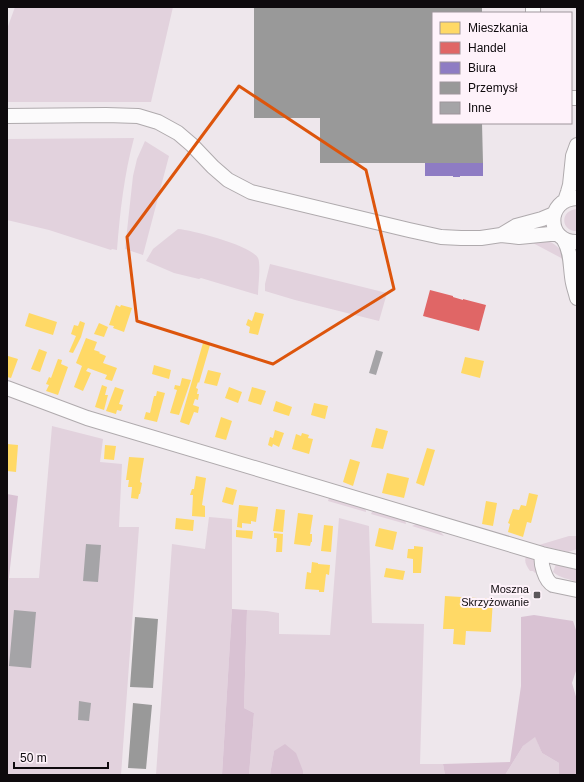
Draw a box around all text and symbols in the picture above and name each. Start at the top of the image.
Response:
legend [432,12,572,124]
text: Mieszkania [468,21,528,35]
text: Handel [468,41,506,55]
text: Biura [468,61,496,75]
text: Przemysł [468,81,518,95]
text: Inne [468,101,492,115]
place label: Moszna Skrzyżowanie [461,583,530,608]
marker: Moszna Skrzyżowanie [532,590,542,600]
scale bar [14,744,108,770]
text: 50 m [20,751,47,765]

